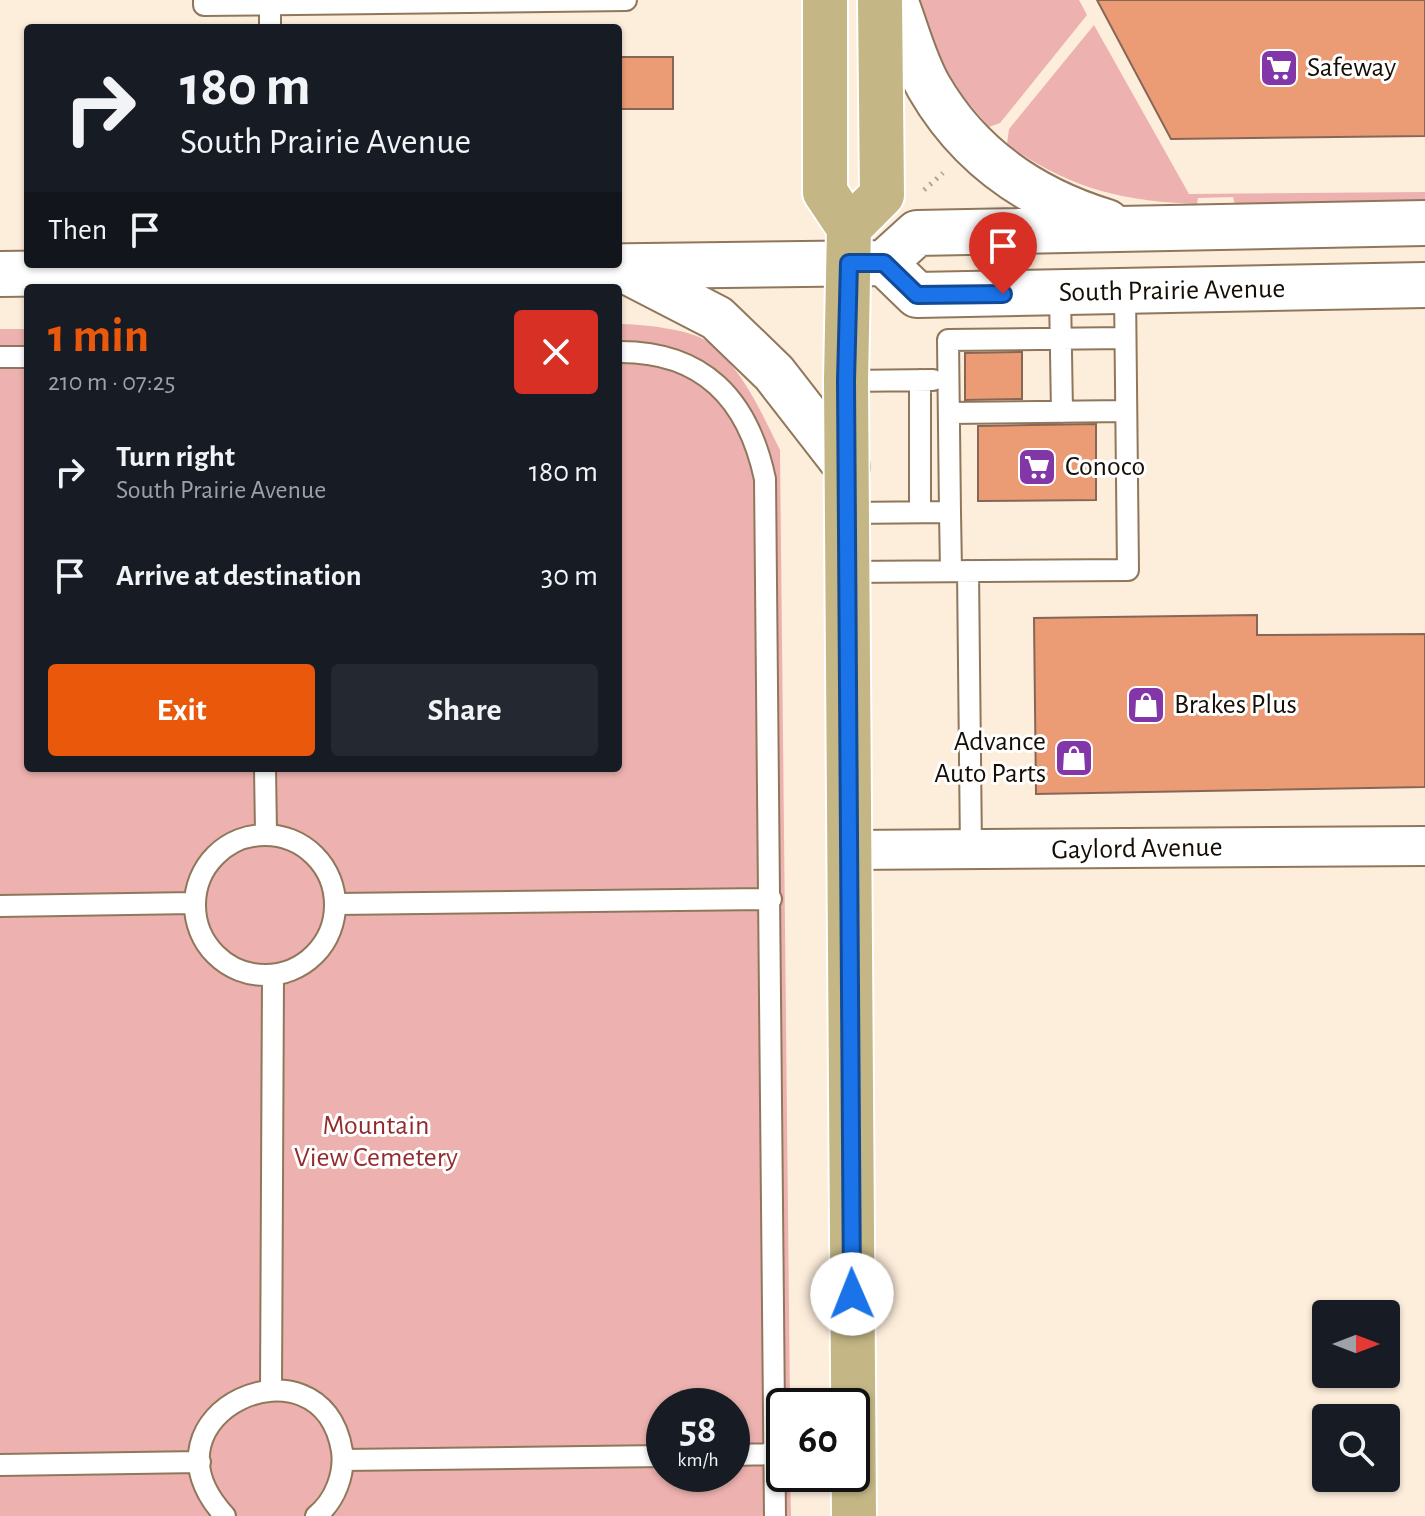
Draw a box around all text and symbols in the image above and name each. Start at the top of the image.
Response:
supermarket icon: Safeway [1258,47,1300,89]
place label: Safeway [1307,54,1396,82]
icon: right [48,56,152,160]
text: 180 m [180,59,311,115]
text: South Prairie Avenue [180,124,471,160]
icon: arrive [123,208,167,252]
pin [969,212,1037,294]
text: Then [48,215,107,245]
icon: arrive [981,224,1025,268]
street label: South Prairie Avenue [1059,275,1285,307]
button: close [514,310,598,394]
text: 1 min [48,313,149,361]
text: 210 m · 07:25 [48,369,175,395]
text: Turn right [116,442,235,472]
supermarket icon: Conoco [1016,446,1058,488]
icon: right [48,450,92,494]
place label: Conoco [1065,453,1145,481]
text: 180 m [529,457,598,487]
text: South Prairie Avenue [116,477,326,503]
icon: arrive [48,554,92,598]
text: Arrive at destination [116,561,362,591]
text: 30 m [541,561,598,591]
button: Exit [48,664,315,756]
button: Share [331,664,598,756]
shop icon: Brakes Plus [1125,684,1167,726]
place label: Brakes Plus [1174,691,1297,719]
place label: Advance Auto Parts [934,728,1046,788]
shop icon: Advance Auto Parts [1053,737,1095,779]
street label: Gaylord Avenue [1051,834,1223,864]
park label: Mountain View Cemetery [294,1112,458,1172]
position arrow [810,1252,894,1336]
north arrow [1312,1300,1400,1388]
map controls [1312,1300,1400,1492]
speed limit sign: 60 [766,1388,870,1492]
button: search [1312,1404,1400,1492]
text: 58 [679,1410,716,1450]
text: km/h [677,1450,719,1470]

